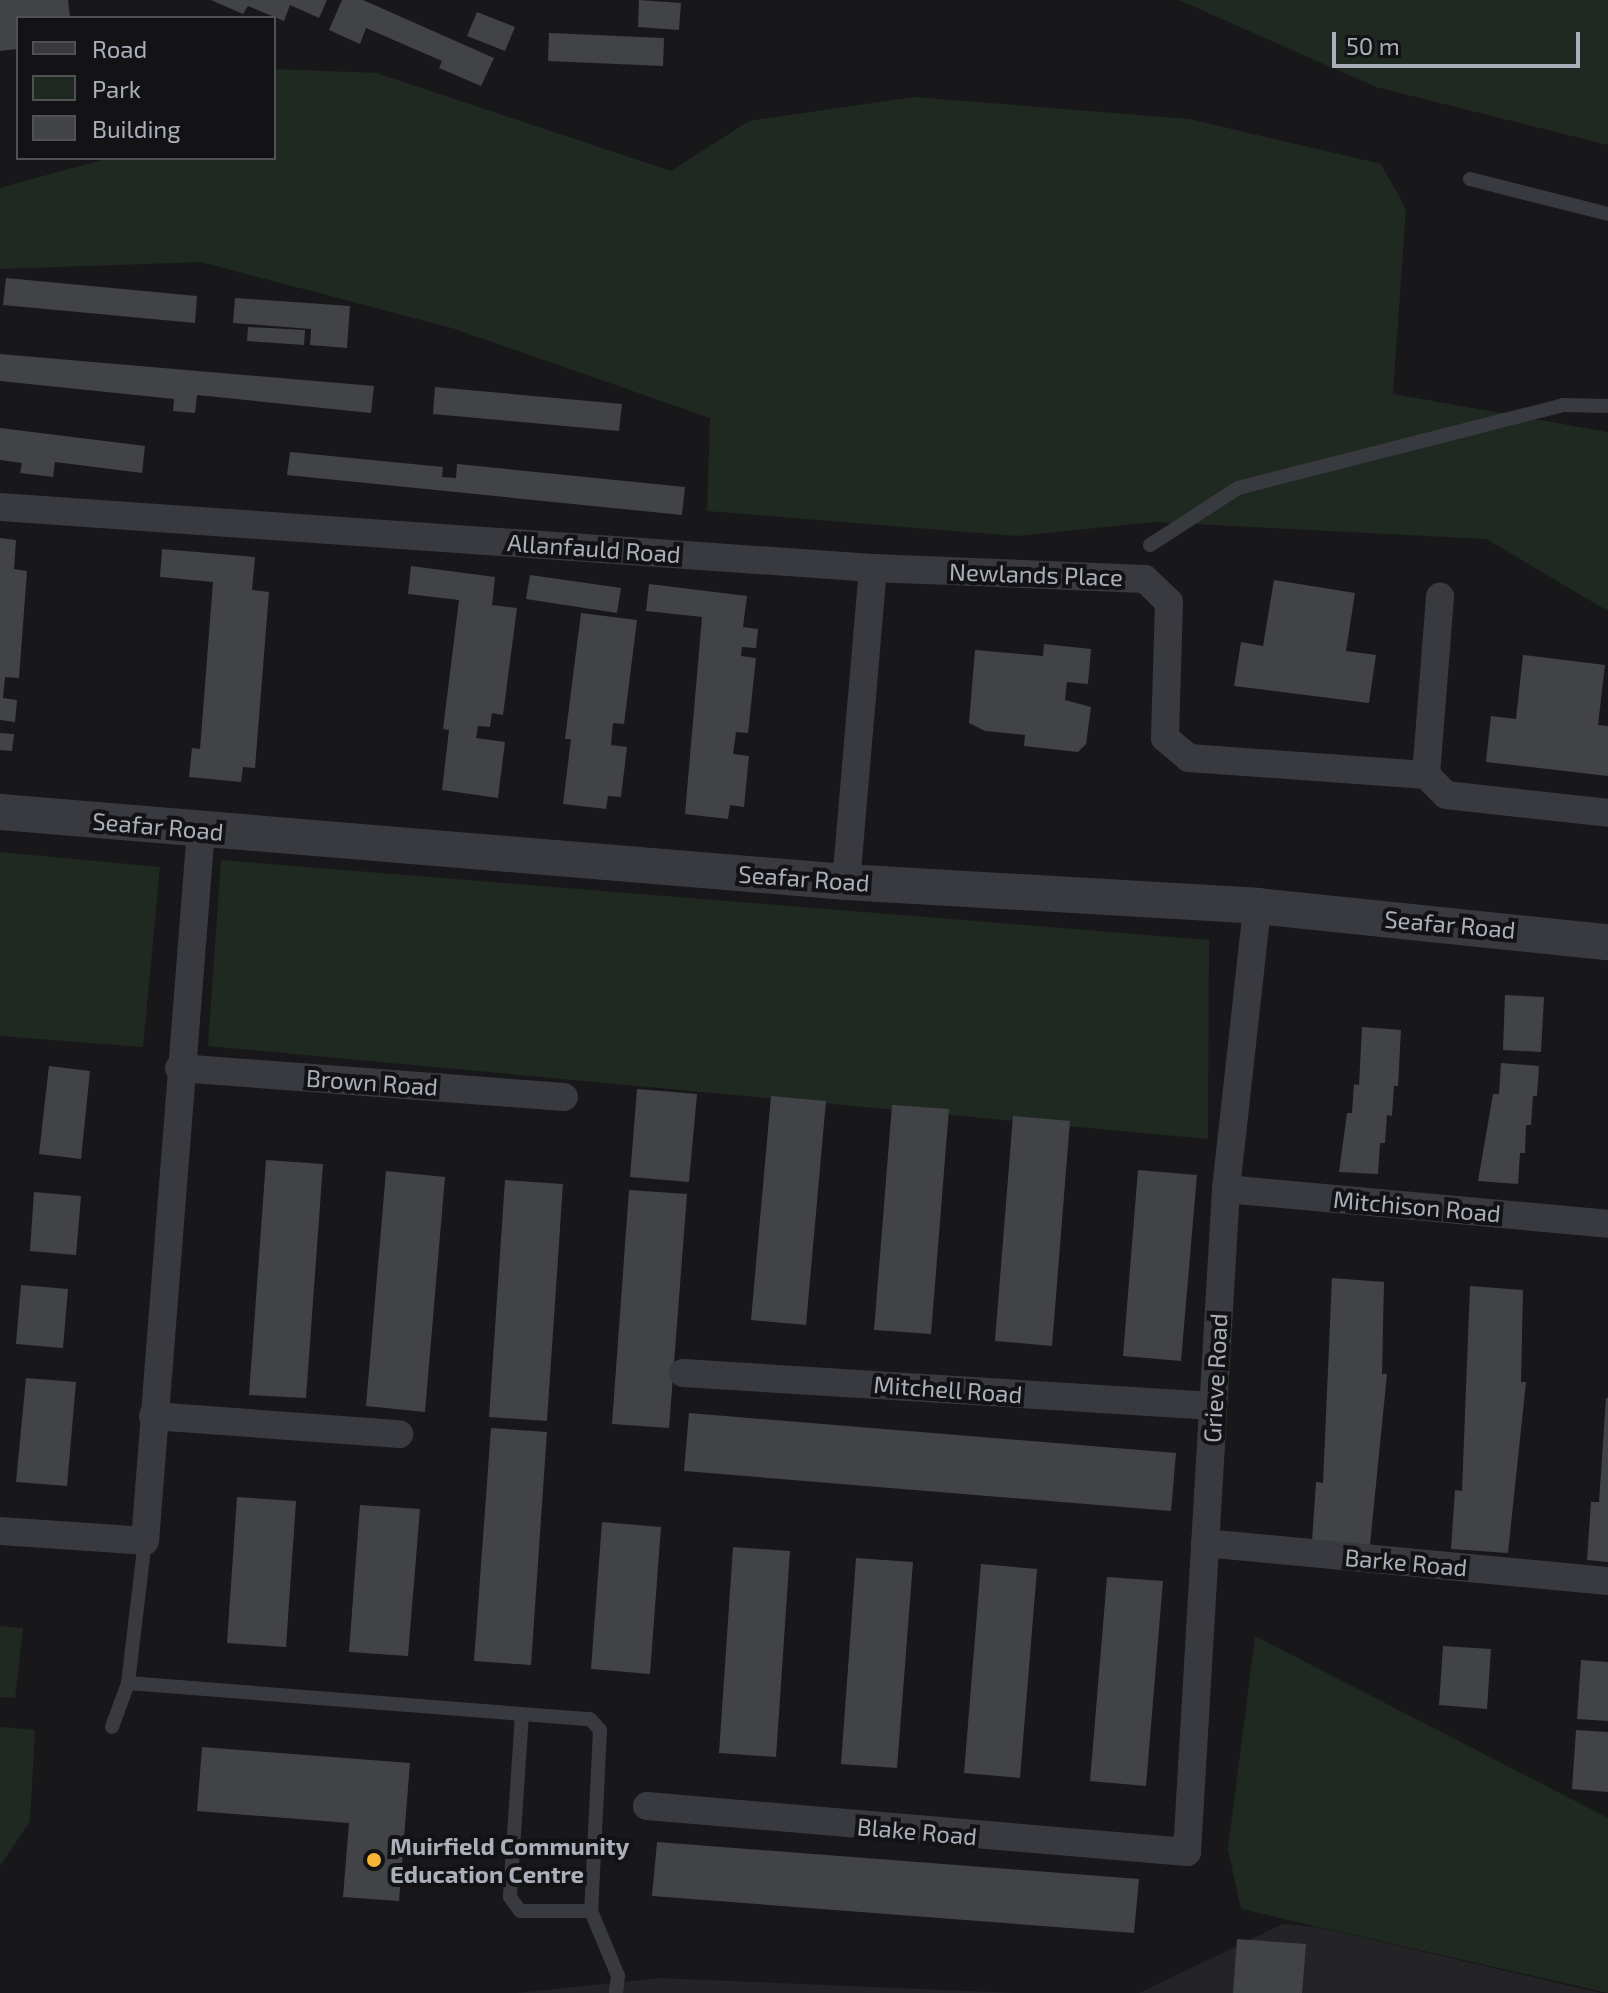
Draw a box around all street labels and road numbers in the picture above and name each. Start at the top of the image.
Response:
street label: Allanfauld Road [506,528,682,568]
street label: Newlands Place [949,557,1123,591]
street label: Seafar Road [91,806,225,846]
street label: Seafar Road [737,859,871,897]
street label: Seafar Road [1383,904,1517,944]
street label: Brown Road [305,1063,439,1101]
street label: Mitchison Road [1332,1184,1502,1228]
street label: Grieve Road [1197,1313,1233,1443]
street label: Mitchell Road [872,1369,1024,1409]
street label: Barke Road [1343,1542,1469,1582]
street label: Blake Road [856,1811,978,1851]

